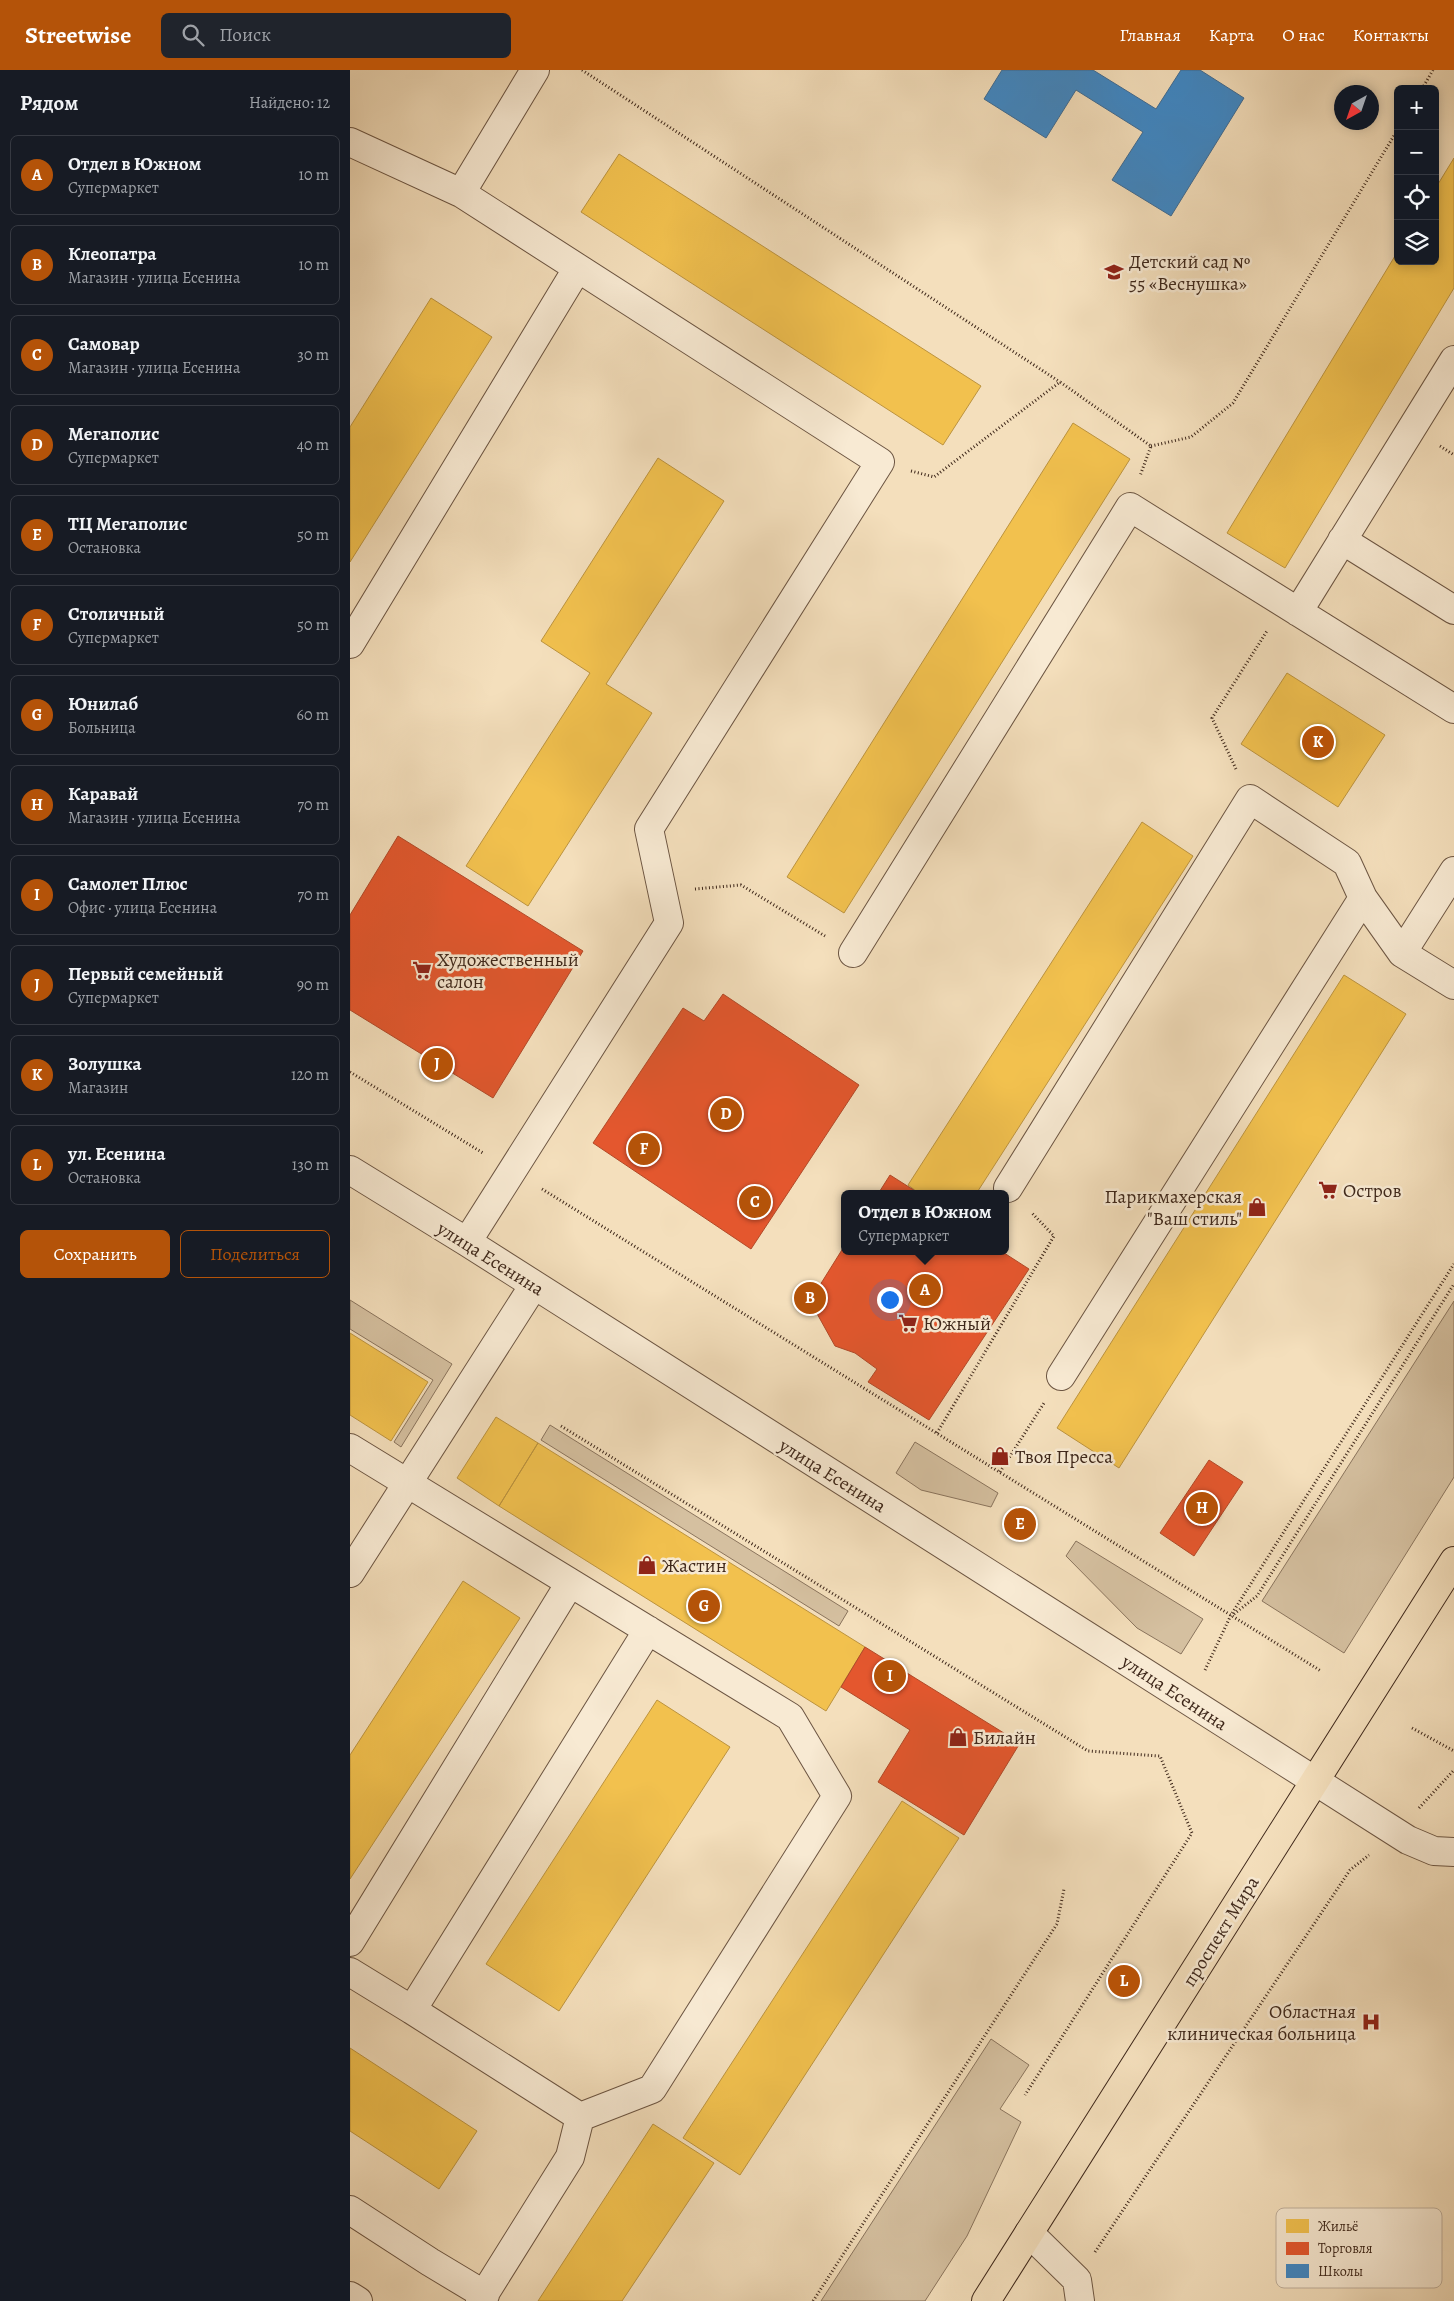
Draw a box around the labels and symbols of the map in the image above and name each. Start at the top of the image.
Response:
north arrow [1334,85,1379,130]
place label: Детский сад № 55 «Веснушка» [1129,249,1250,297]
school or university icon: Детский сад № 55 «Веснушка» [1103,261,1125,283]
pin: K [1302,723,1334,761]
place label: Художественный салон [437,947,579,995]
supermarket icon: Художественный салон [411,959,433,981]
pin: J [421,1045,453,1083]
pin: D [710,1095,742,1133]
pin: F [628,1130,660,1168]
place label: Остров [1343,1178,1401,1204]
supermarket icon: Остров [1317,1179,1339,1201]
pin: C [739,1183,771,1221]
place label: Парикмахерская "Ваш стиль" [1104,1184,1242,1232]
shop icon: Парикмахерская "Ваш стиль" [1246,1196,1268,1218]
street label: улица Есенина [431,1215,549,1302]
pin: A [909,1271,941,1309]
pin: B [794,1279,826,1317]
your location [877,1287,903,1313]
place label: Южный [923,1311,991,1337]
supermarket icon: Южный [897,1312,919,1334]
street label: улица Есенина [773,1432,891,1519]
place label: Твоя Пресса [1015,1444,1113,1470]
shop icon: Твоя Пресса [989,1445,1011,1467]
pin: H [1186,1489,1218,1527]
pin: E [1004,1505,1036,1543]
place label: Жастин [662,1553,727,1579]
shop icon: Жастин [636,1554,658,1576]
pin: G [688,1587,720,1625]
street label: улица Есенина [1116,1648,1233,1737]
pin: I [874,1657,906,1695]
place label: Билайн [973,1725,1036,1751]
shop icon: Билайн [947,1726,969,1748]
street label: проспект Мира [1176,1871,1265,1992]
pin: L [1108,1962,1140,2000]
place label: Областная клиническая больница [1167,1999,1356,2047]
hospital icon: Областная клиническая больница [1360,2011,1382,2033]
legend [1276,2208,1442,2288]
text: Жильё [1318,2217,1358,2236]
text: Торговля [1318,2239,1373,2258]
text: Школы [1318,2262,1363,2281]

